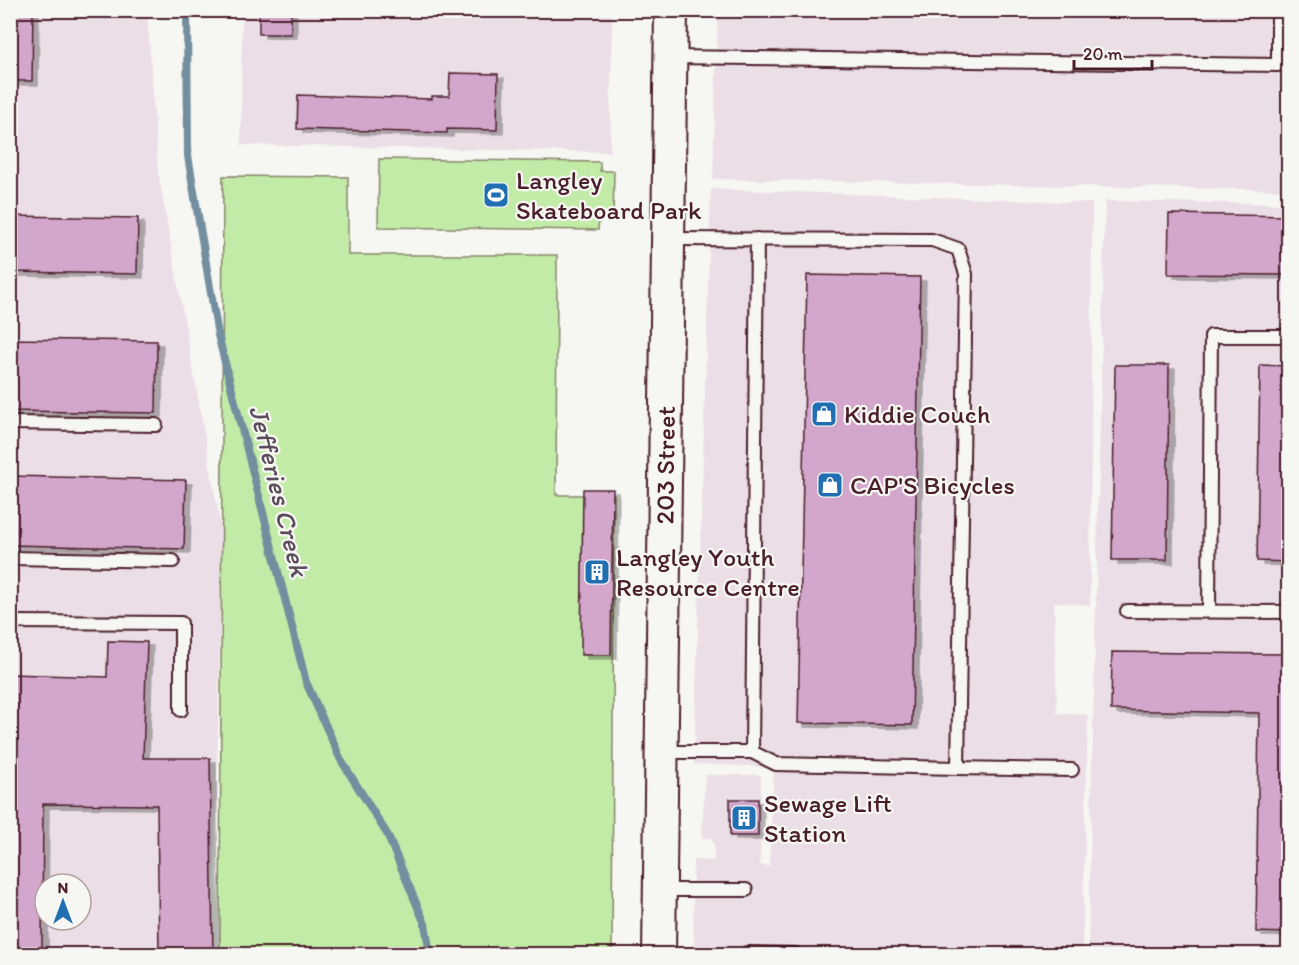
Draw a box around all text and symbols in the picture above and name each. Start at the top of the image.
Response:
scale bar [1074,33,1152,71]
text: 20 m [1083,43,1123,65]
place label: Langley Skateboard Park [516,164,702,226]
sports icon: Langley Skateboard Park [481,180,511,210]
place label: Kiddie Couch [844,398,990,430]
shop icon: Kiddie Couch [809,399,839,429]
water label: Jefferies Creek [242,402,317,582]
street label: 203 Street [648,405,682,524]
place label: CAP'S Bicycles [850,469,1015,501]
shop icon: CAP'S Bicycles [815,470,845,500]
place label: Langley Youth Resource Centre [616,541,800,603]
building icon: Langley Youth Resource Centre [582,557,612,587]
place label: Sewage Lift Station [764,787,892,849]
building icon: Sewage Lift Station [729,803,759,833]
north arrow [33,872,93,932]
text: N [58,878,68,897]

